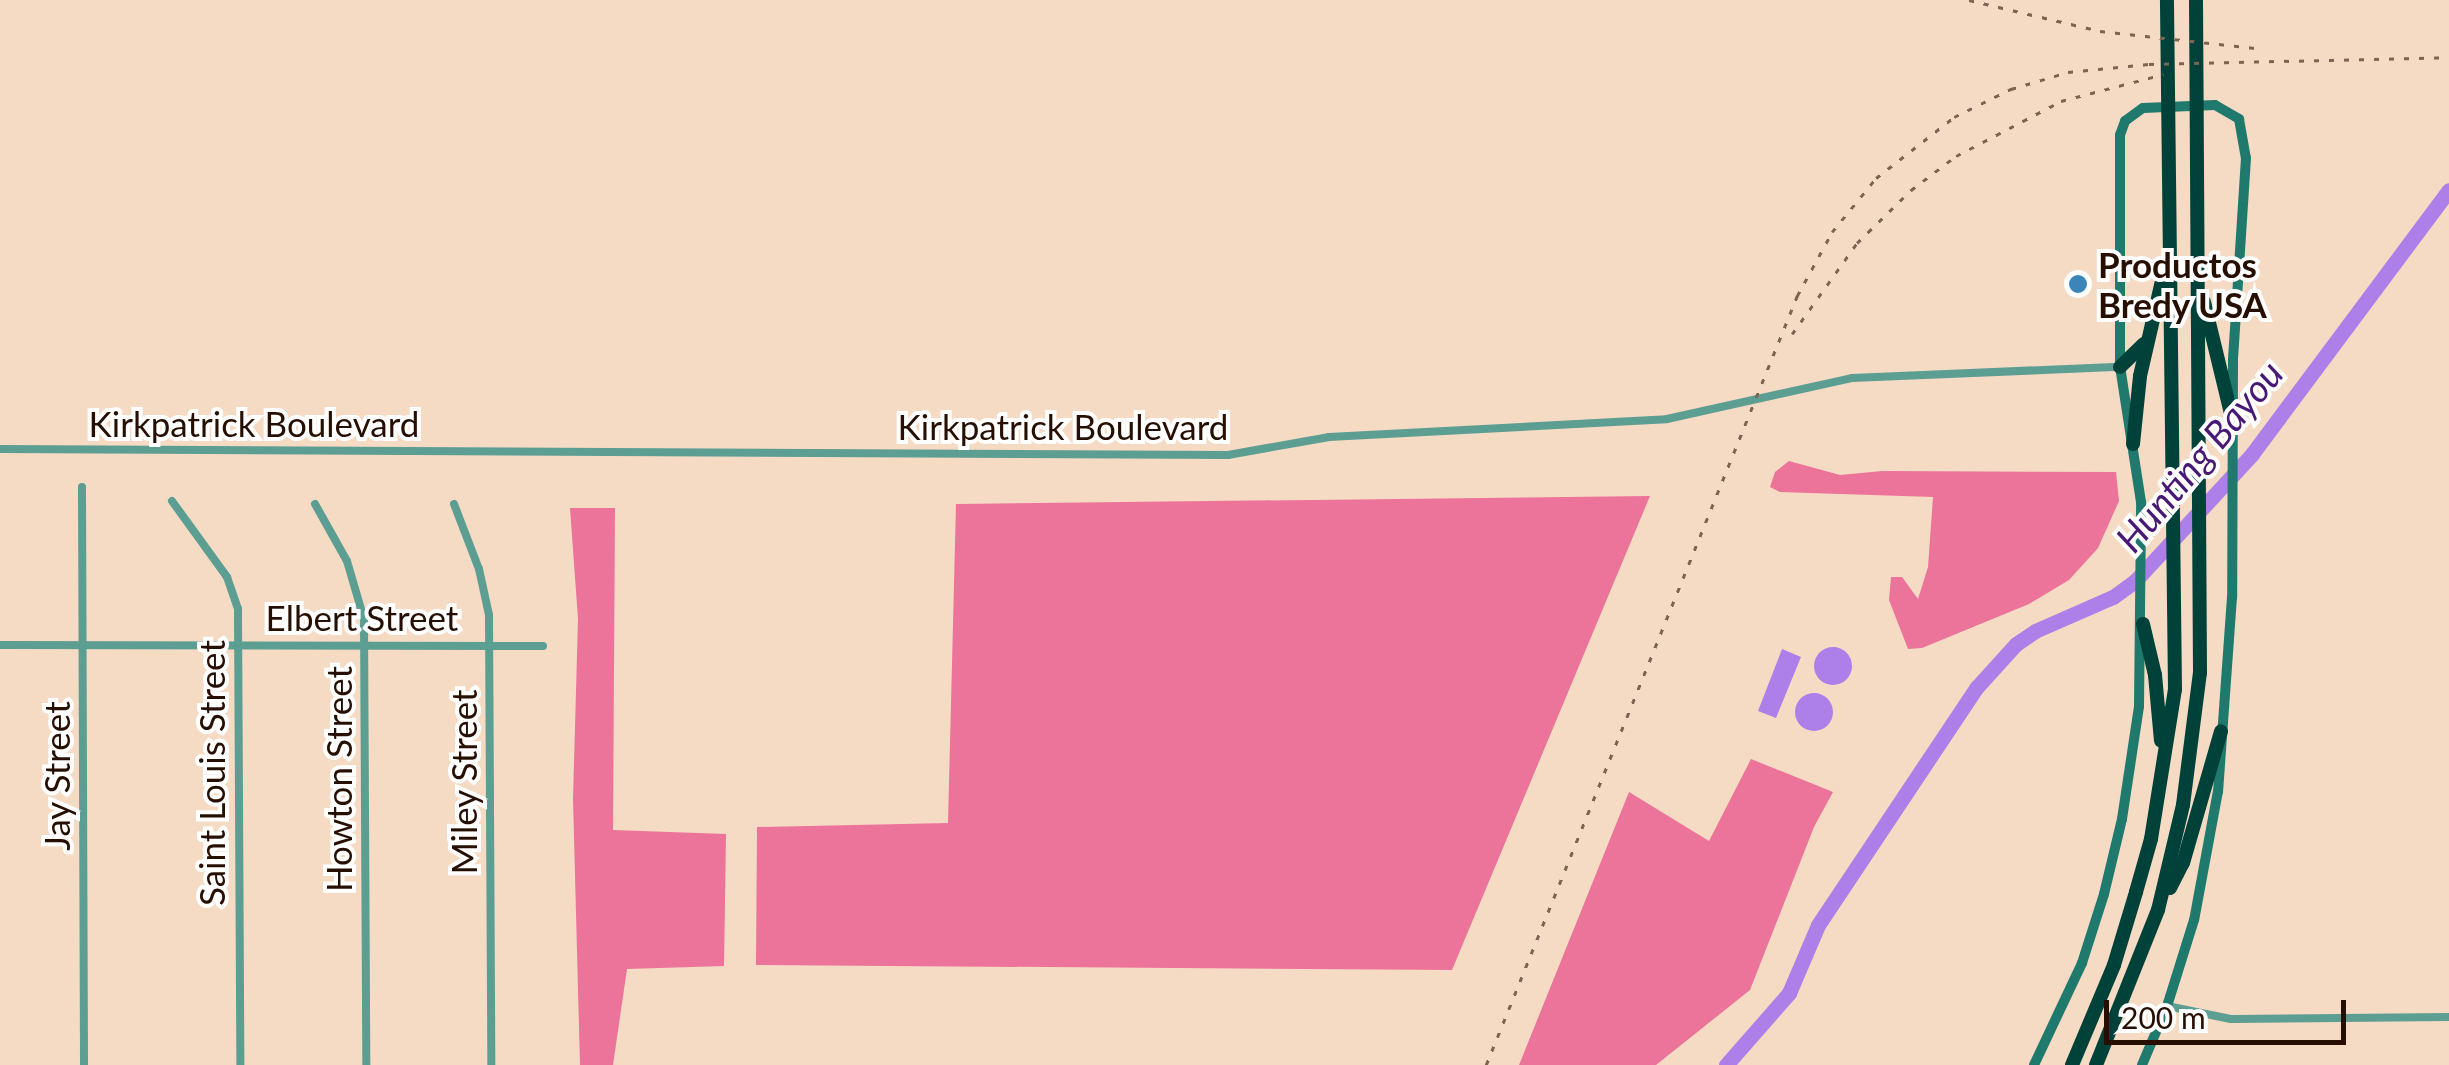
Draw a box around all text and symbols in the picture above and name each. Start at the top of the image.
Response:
place label: Productos Bredy USA [2098,243,2268,325]
marker: Productos Bredy USA [2067,273,2089,295]
water label: Hunting Bayou [2106,351,2292,561]
street label: Kirkpatrick Boulevard [89,402,419,444]
street label: Kirkpatrick Boulevard [898,405,1228,447]
street label: Elbert Street [266,596,458,638]
street label: Saint Louis Street [190,640,232,906]
street label: Howton Street [317,666,359,892]
street label: Miley Street [442,689,484,875]
street label: Jay Street [35,701,77,851]
scale bar [2109,980,2352,1042]
text: 200 m [2121,999,2206,1035]

